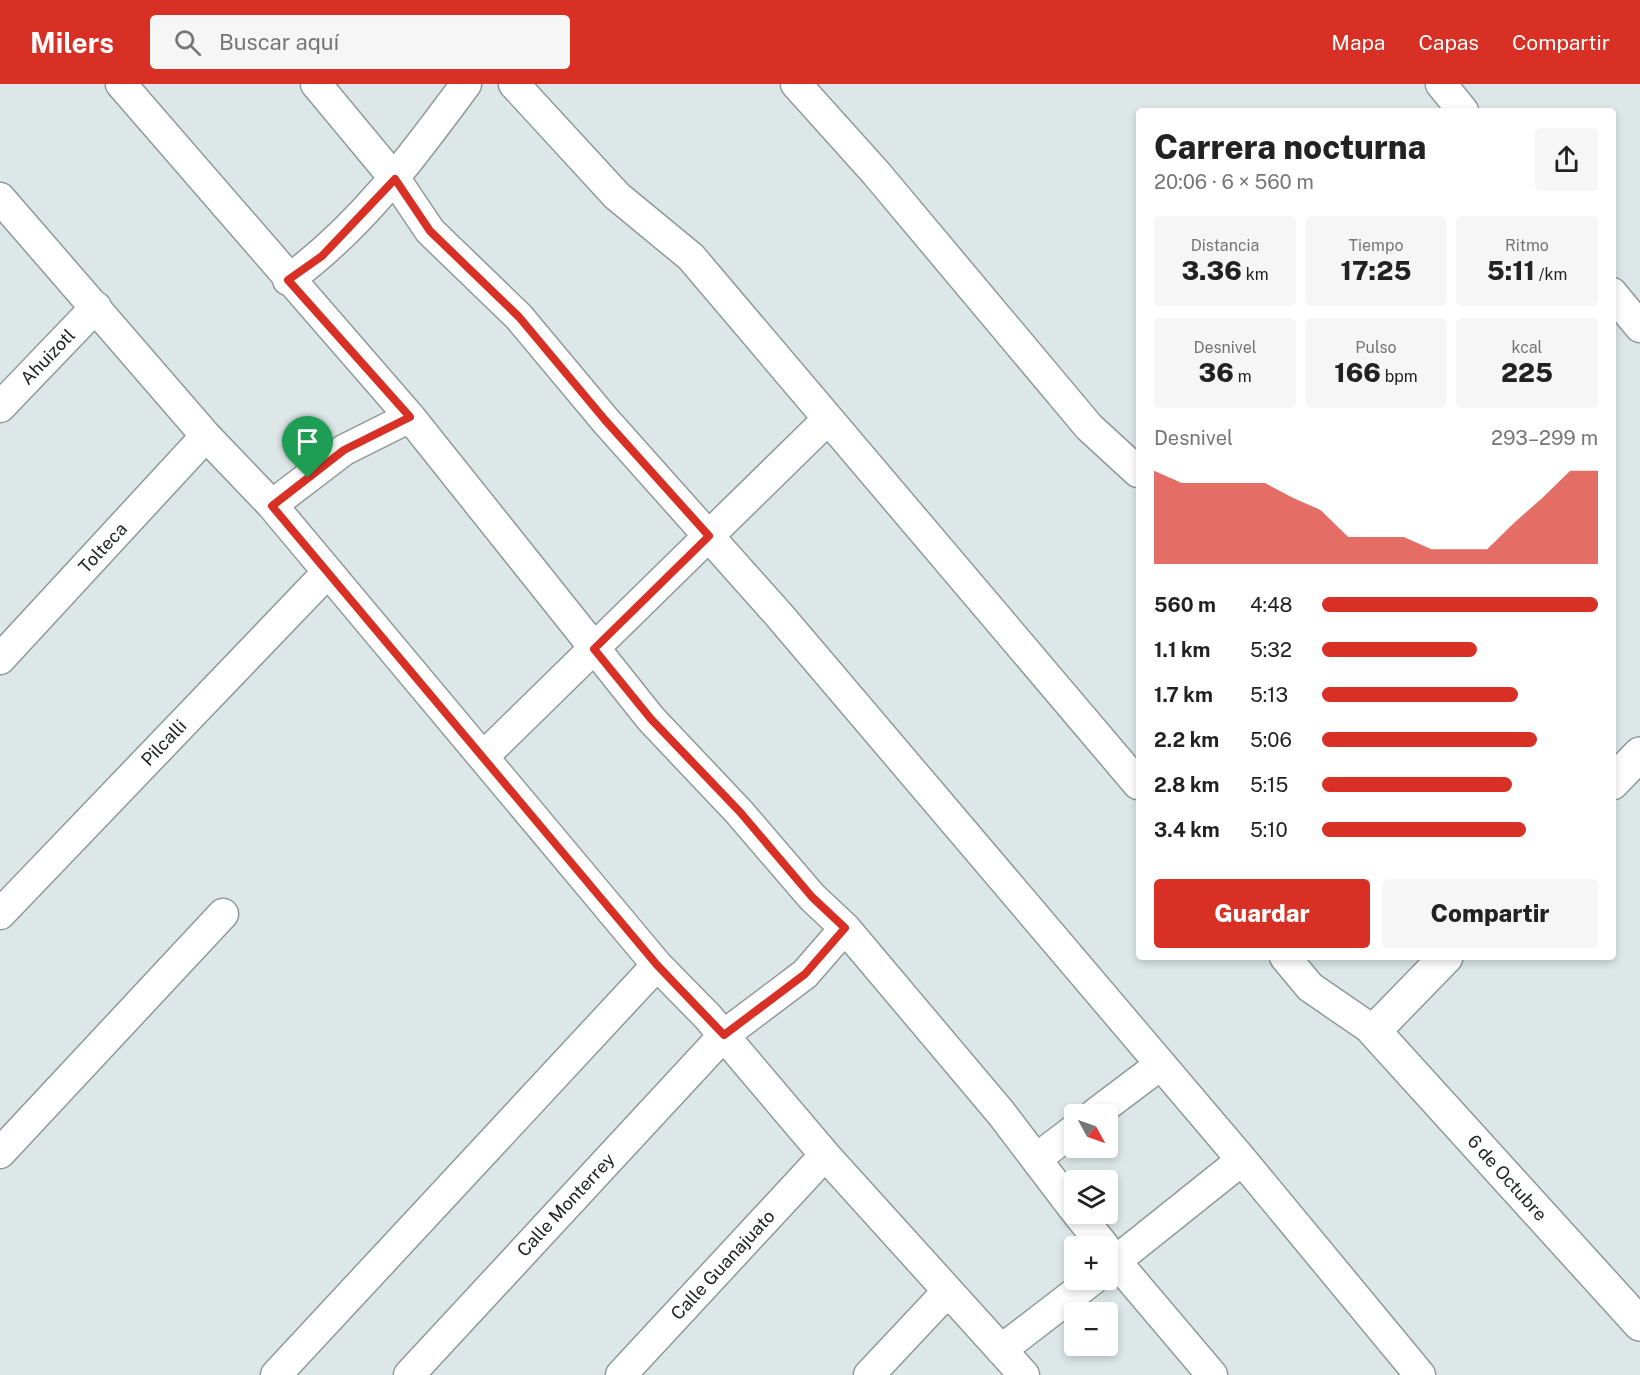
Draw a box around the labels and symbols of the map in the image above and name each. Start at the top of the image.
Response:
street label: Ahuizotl [16,325,79,389]
pin [282,416,333,478]
street label: Tolteca [74,518,131,577]
street label: Pilcalli [137,715,191,770]
north arrow [1064,1104,1118,1158]
street label: 6 de Octubre [1463,1130,1551,1225]
street label: Calle Monterrey [512,1148,619,1261]
street label: Calle Guanajuato [666,1205,779,1324]

